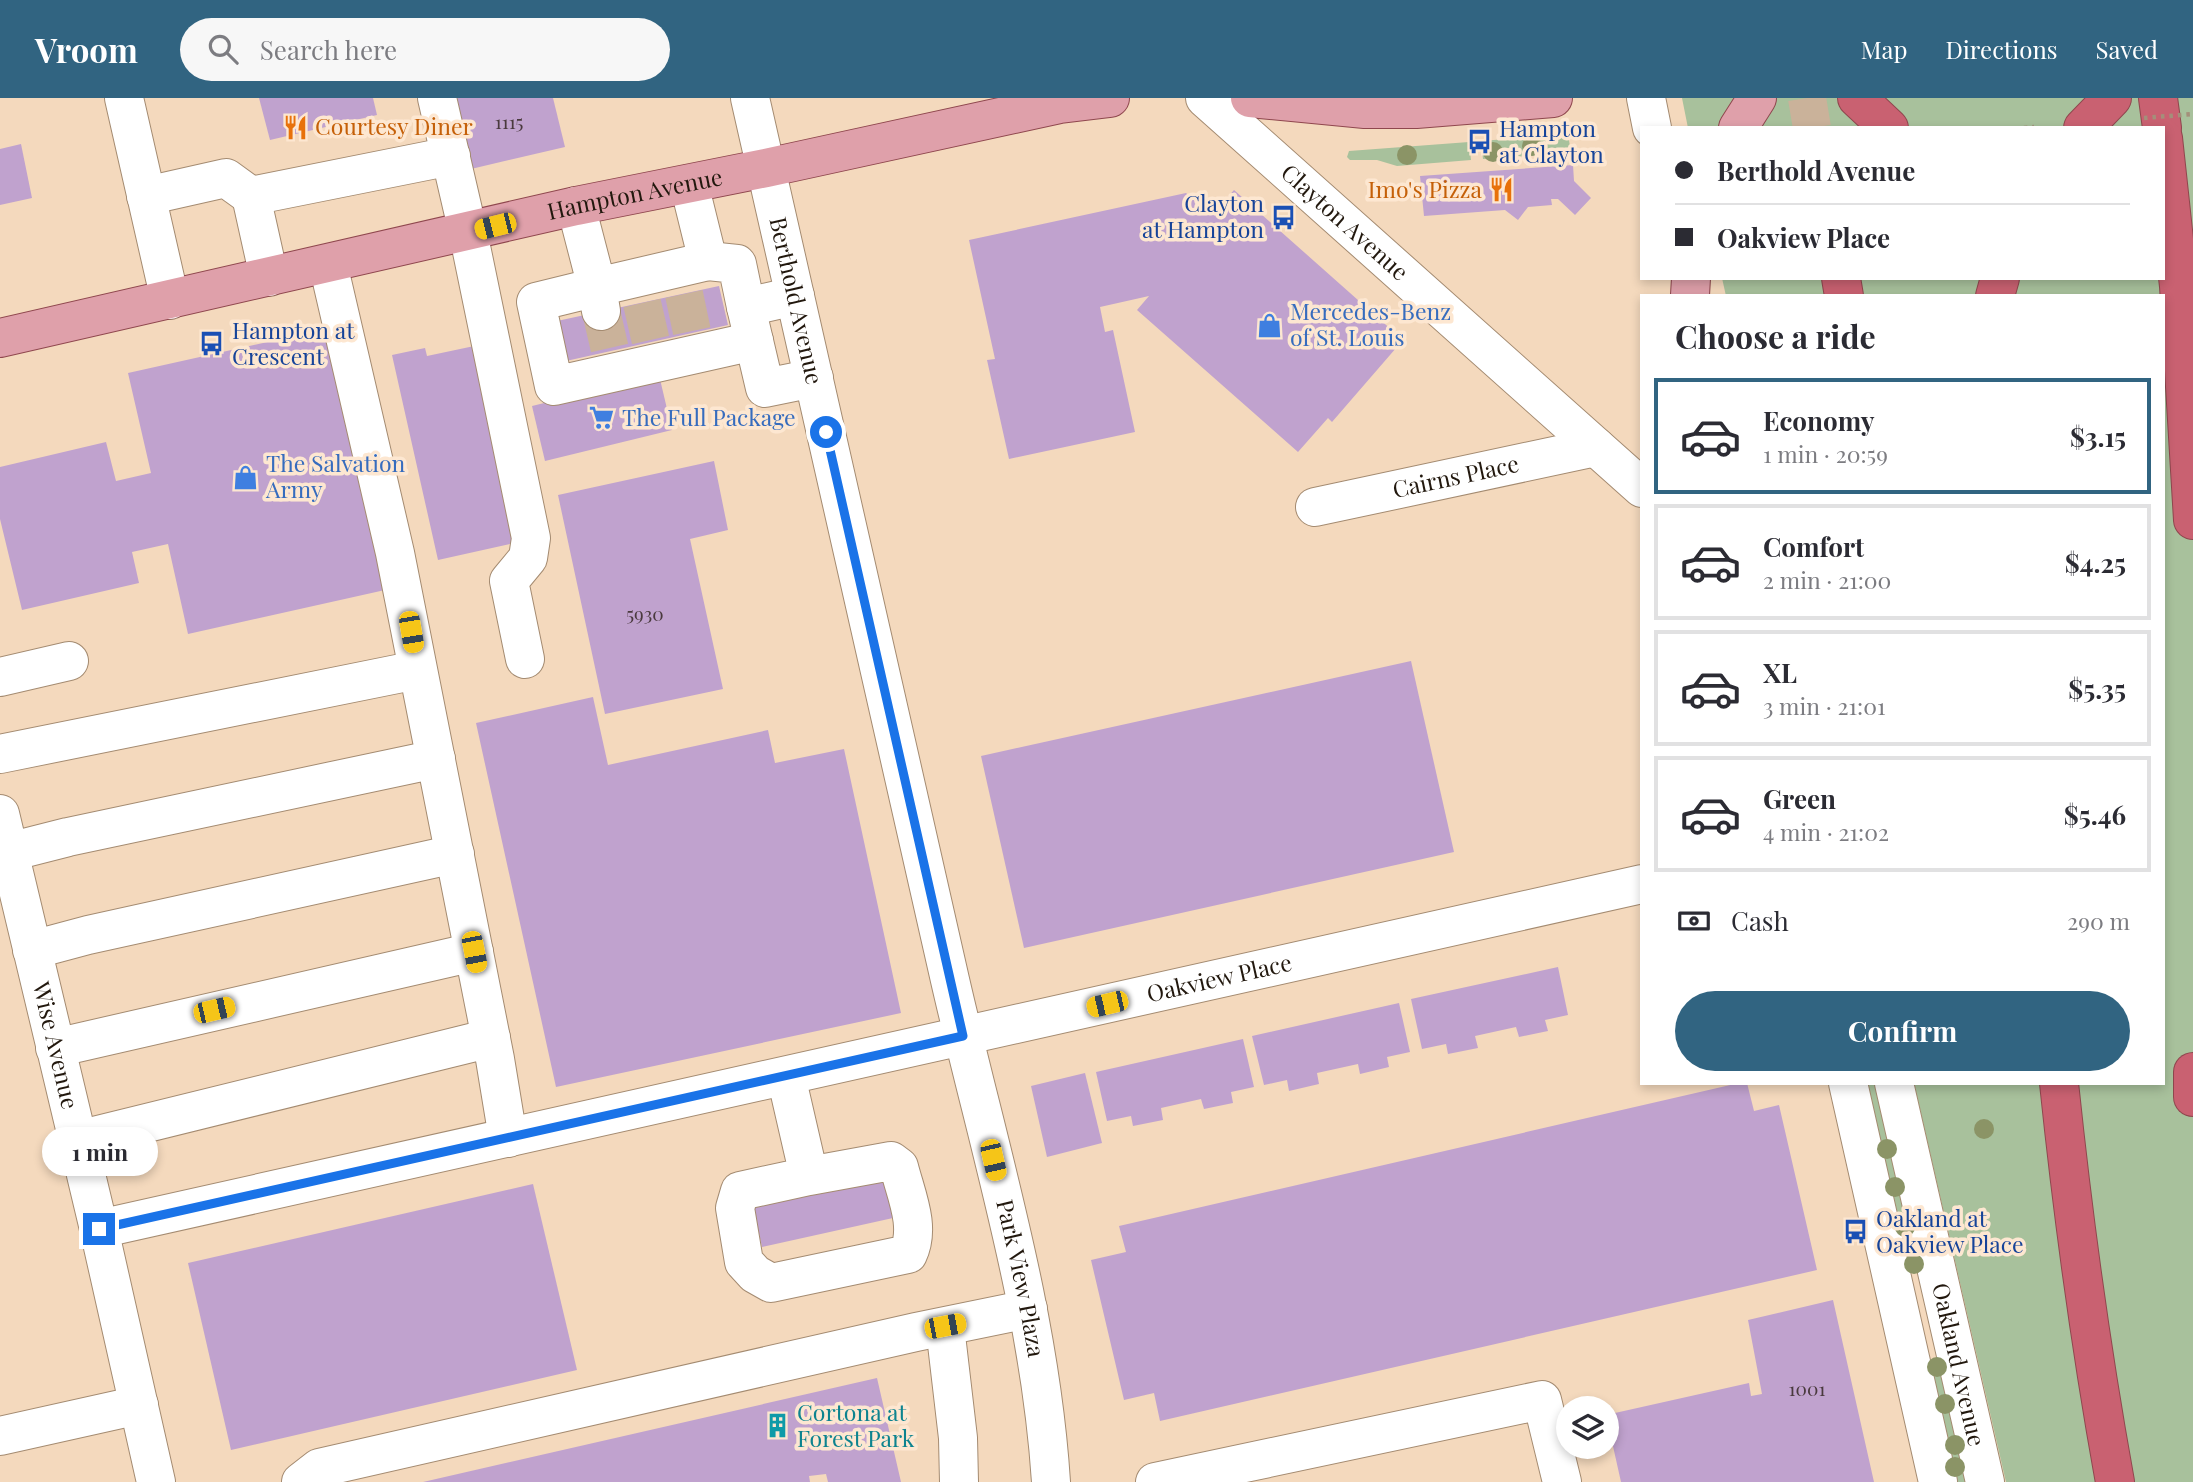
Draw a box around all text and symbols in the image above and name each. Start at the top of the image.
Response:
search box [180,18,670,81]
text: Vroom [35,27,138,71]
icon: search [204,30,242,68]
text: Search here [260,32,397,67]
text: Map [1861,33,1907,65]
text: Directions [1945,33,2058,65]
text: Saved [2096,33,2158,65]
house number: 1115 [495,108,523,134]
place label: Courtesy Diner [315,110,473,141]
place label: Hampton at Clayton [1499,112,1604,169]
restaurant icon: Courtesy Diner [281,113,309,141]
bus stop icon: Hampton at Clayton [1465,128,1493,156]
text: Berthold Avenue [1717,153,1915,188]
street label: Clayton Avenue [1275,156,1416,286]
street label: Hampton Avenue [544,160,725,226]
place label: Imo's Pizza [1368,173,1483,204]
restaurant icon: Imo's Pizza [1488,176,1516,204]
place label: Clayton at Hampton [1142,187,1264,244]
bus stop icon: Clayton at Hampton [1270,203,1298,231]
car [473,211,518,241]
street label: Berthold Avenue [763,214,831,387]
text: Oakview Place [1717,220,1890,255]
place label: Mercedes-Benz of St. Louis [1290,295,1451,352]
shop icon: Mercedes-Benz of St. Louis [1256,311,1284,339]
place label: Hampton at Crescent [232,314,355,371]
text: Choose a ride [1675,314,1876,357]
bus stop icon: Hampton at Crescent [198,330,226,358]
place label: The Full Package [622,401,796,432]
text: Economy [1763,403,1874,438]
supermarket icon: The Full Package [588,404,616,432]
icon: car [1679,405,1742,468]
route start [810,416,842,448]
text: $3.15 [2070,419,2126,454]
text: 1 min · 20:59 [1763,438,1888,469]
place label: The Salvation Army [265,447,406,504]
street label: Cairns Place [1390,447,1521,504]
shop icon: The Salvation Army [232,463,260,491]
text: Comfort [1763,529,1864,564]
icon: car [1679,531,1742,594]
text: $4.25 [2065,545,2126,580]
text: 2 min · 21:00 [1763,564,1891,595]
house number: 5930 [626,600,664,626]
car [398,609,425,655]
text: XL [1763,655,1797,690]
icon: car [1679,657,1742,720]
text: $5.35 [2068,671,2126,706]
text: 3 min · 21:01 [1763,690,1885,721]
text: Green [1763,781,1836,816]
icon: car [1679,783,1742,846]
text: $5.46 [2064,797,2126,832]
text: 4 min · 21:02 [1763,816,1889,847]
icon: cash [1675,902,1713,940]
text: Cash [1731,903,1789,938]
text: 290 m [2067,905,2130,936]
car [460,929,489,975]
street label: Oakview Place [1144,946,1294,1008]
street label: Wise Avenue [26,977,87,1112]
car [1085,989,1130,1019]
button: Confirm [1675,991,2130,1071]
car [192,995,237,1025]
callout: 1 min [41,1128,157,1176]
text: 1 min [72,1136,128,1167]
car [979,1137,1008,1183]
street label: Park View Plaza [990,1196,1053,1360]
place label: Oakland at Oakview Place [1876,1202,2024,1259]
route end [83,1213,115,1245]
bus stop icon: Oakland at Oakview Place [1842,1218,1870,1246]
street label: Oakland Avenue [1926,1280,1993,1449]
car [923,1312,968,1340]
house number: 1001 [1789,1375,1825,1401]
place label: Cortona at Forest Park [797,1396,915,1453]
map controls [1556,1396,1619,1459]
button: layers [1556,1396,1619,1459]
building icon: Cortona at Forest Park [763,1412,791,1440]

